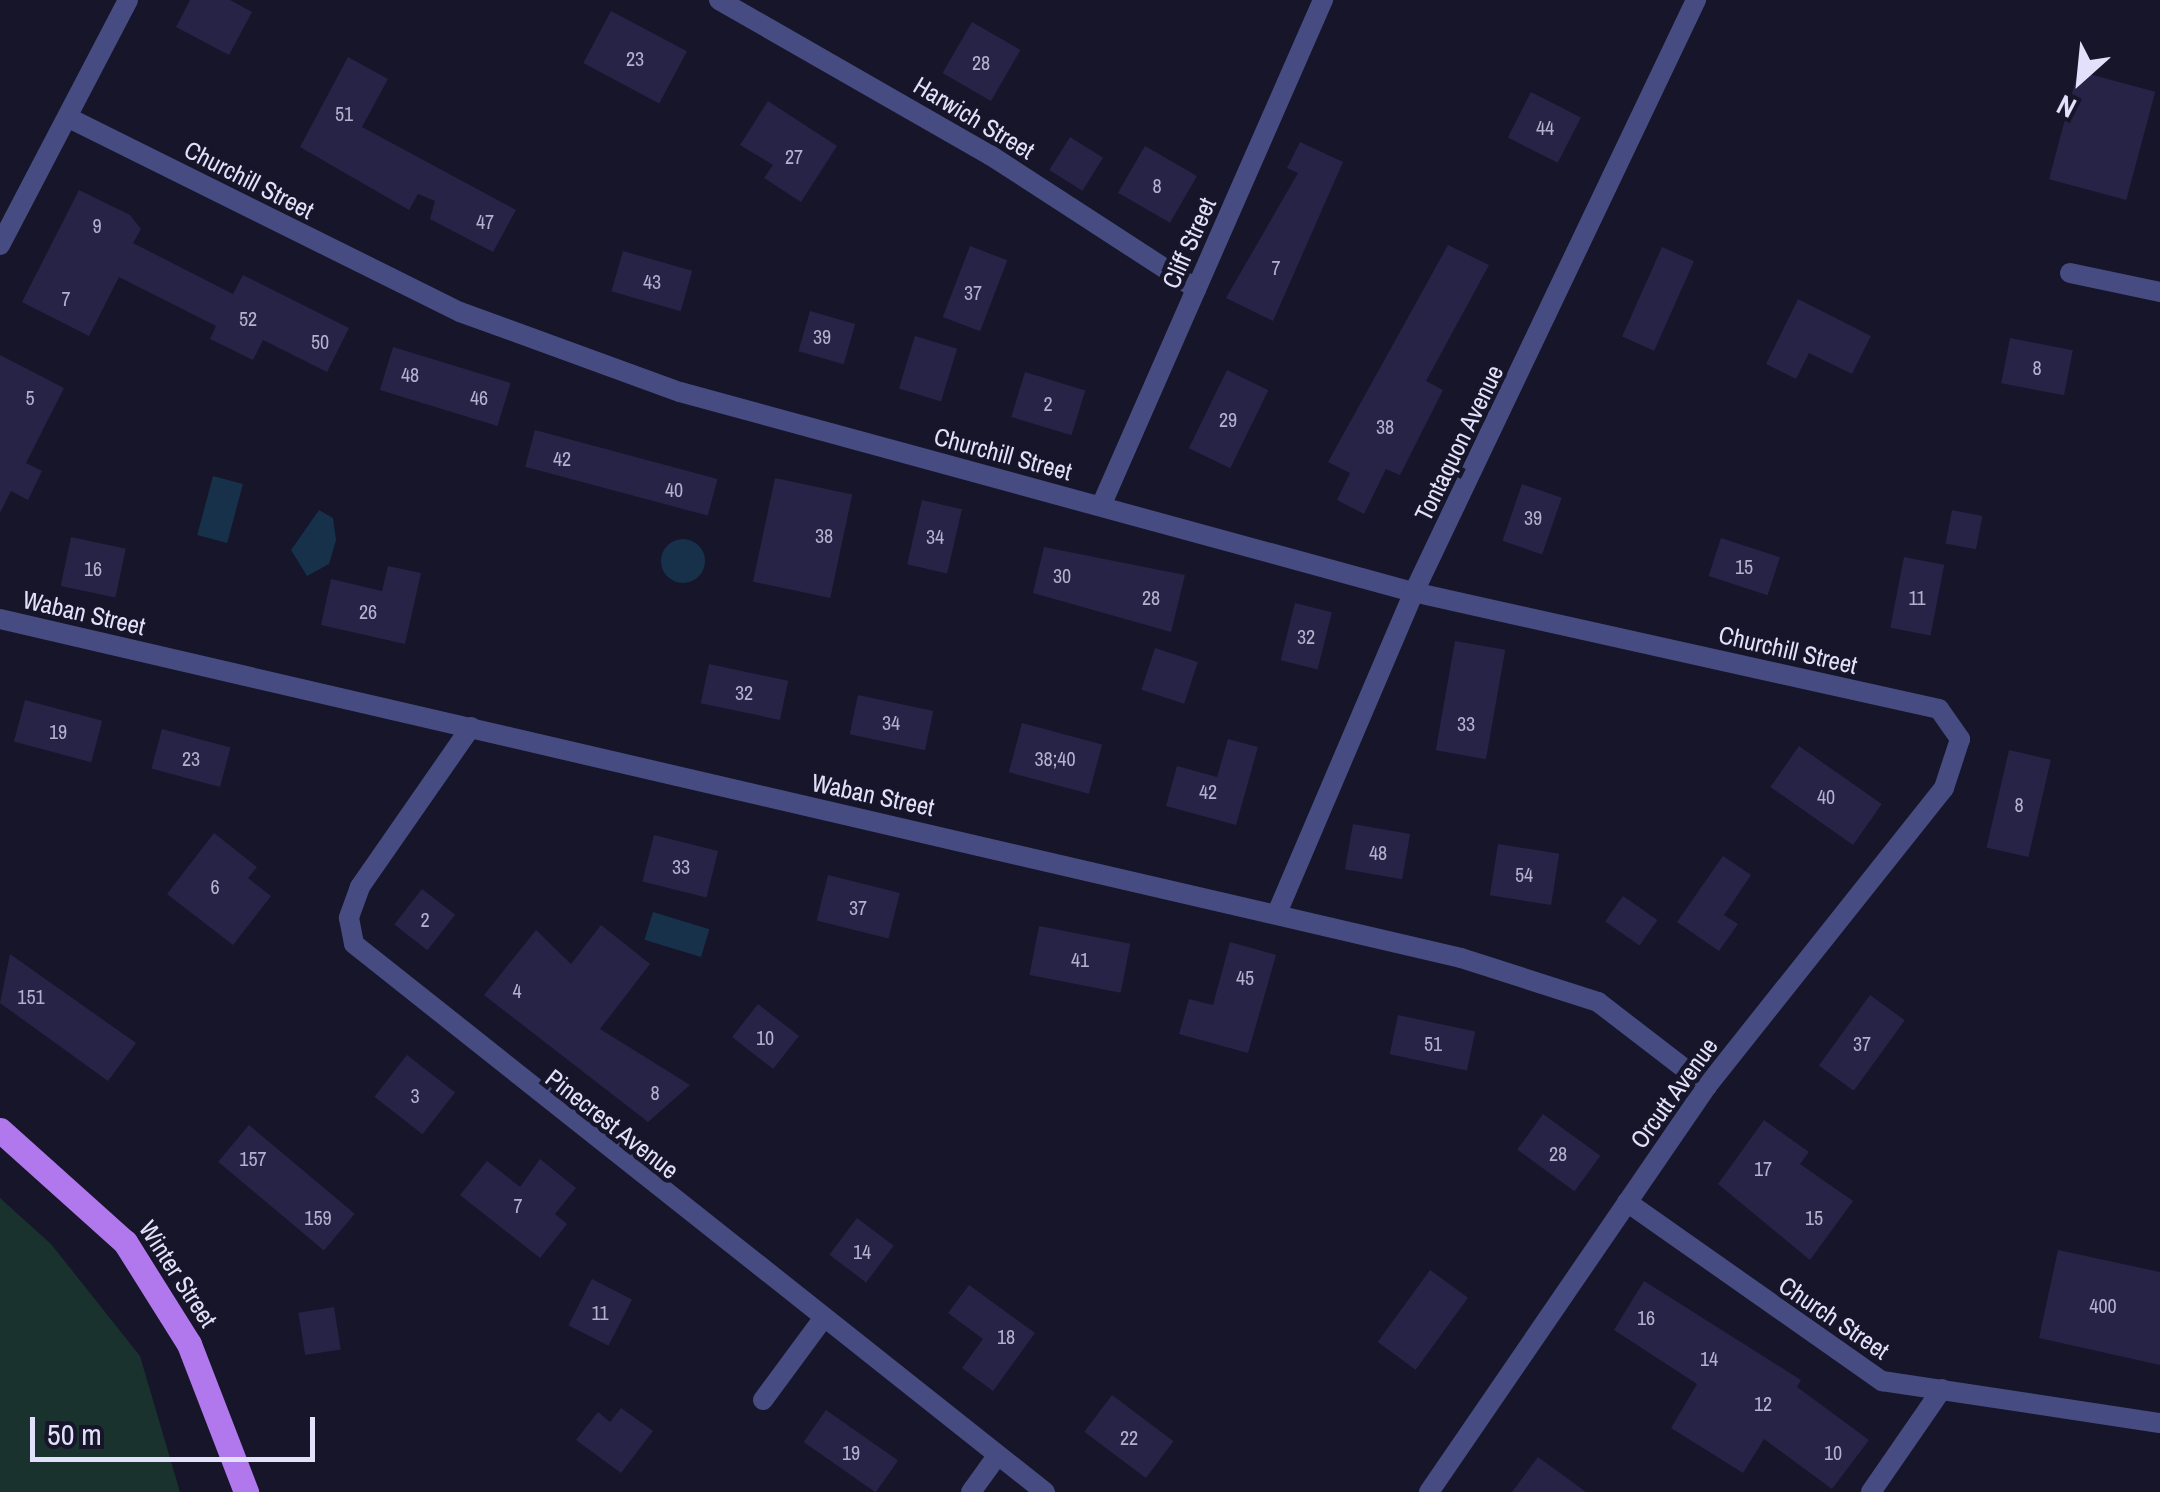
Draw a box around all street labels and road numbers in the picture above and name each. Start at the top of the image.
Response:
street label: Harwich Street [908,70,1040,166]
street label: Churchill Street [179,135,319,225]
street label: Cliff Street [1156,193,1222,293]
street label: Tontaquon Avenue [1408,360,1510,526]
street label: Churchill Street [931,421,1075,487]
street label: Waban Street [20,584,148,642]
street label: Churchill Street [1716,619,1860,681]
street label: Waban Street [809,767,937,823]
street label: Orcutt Avenue [1623,1031,1725,1155]
street label: Pinecrest Avenue [539,1062,685,1186]
street label: Winter Street [133,1215,223,1333]
street label: Church Street [1773,1270,1895,1366]

